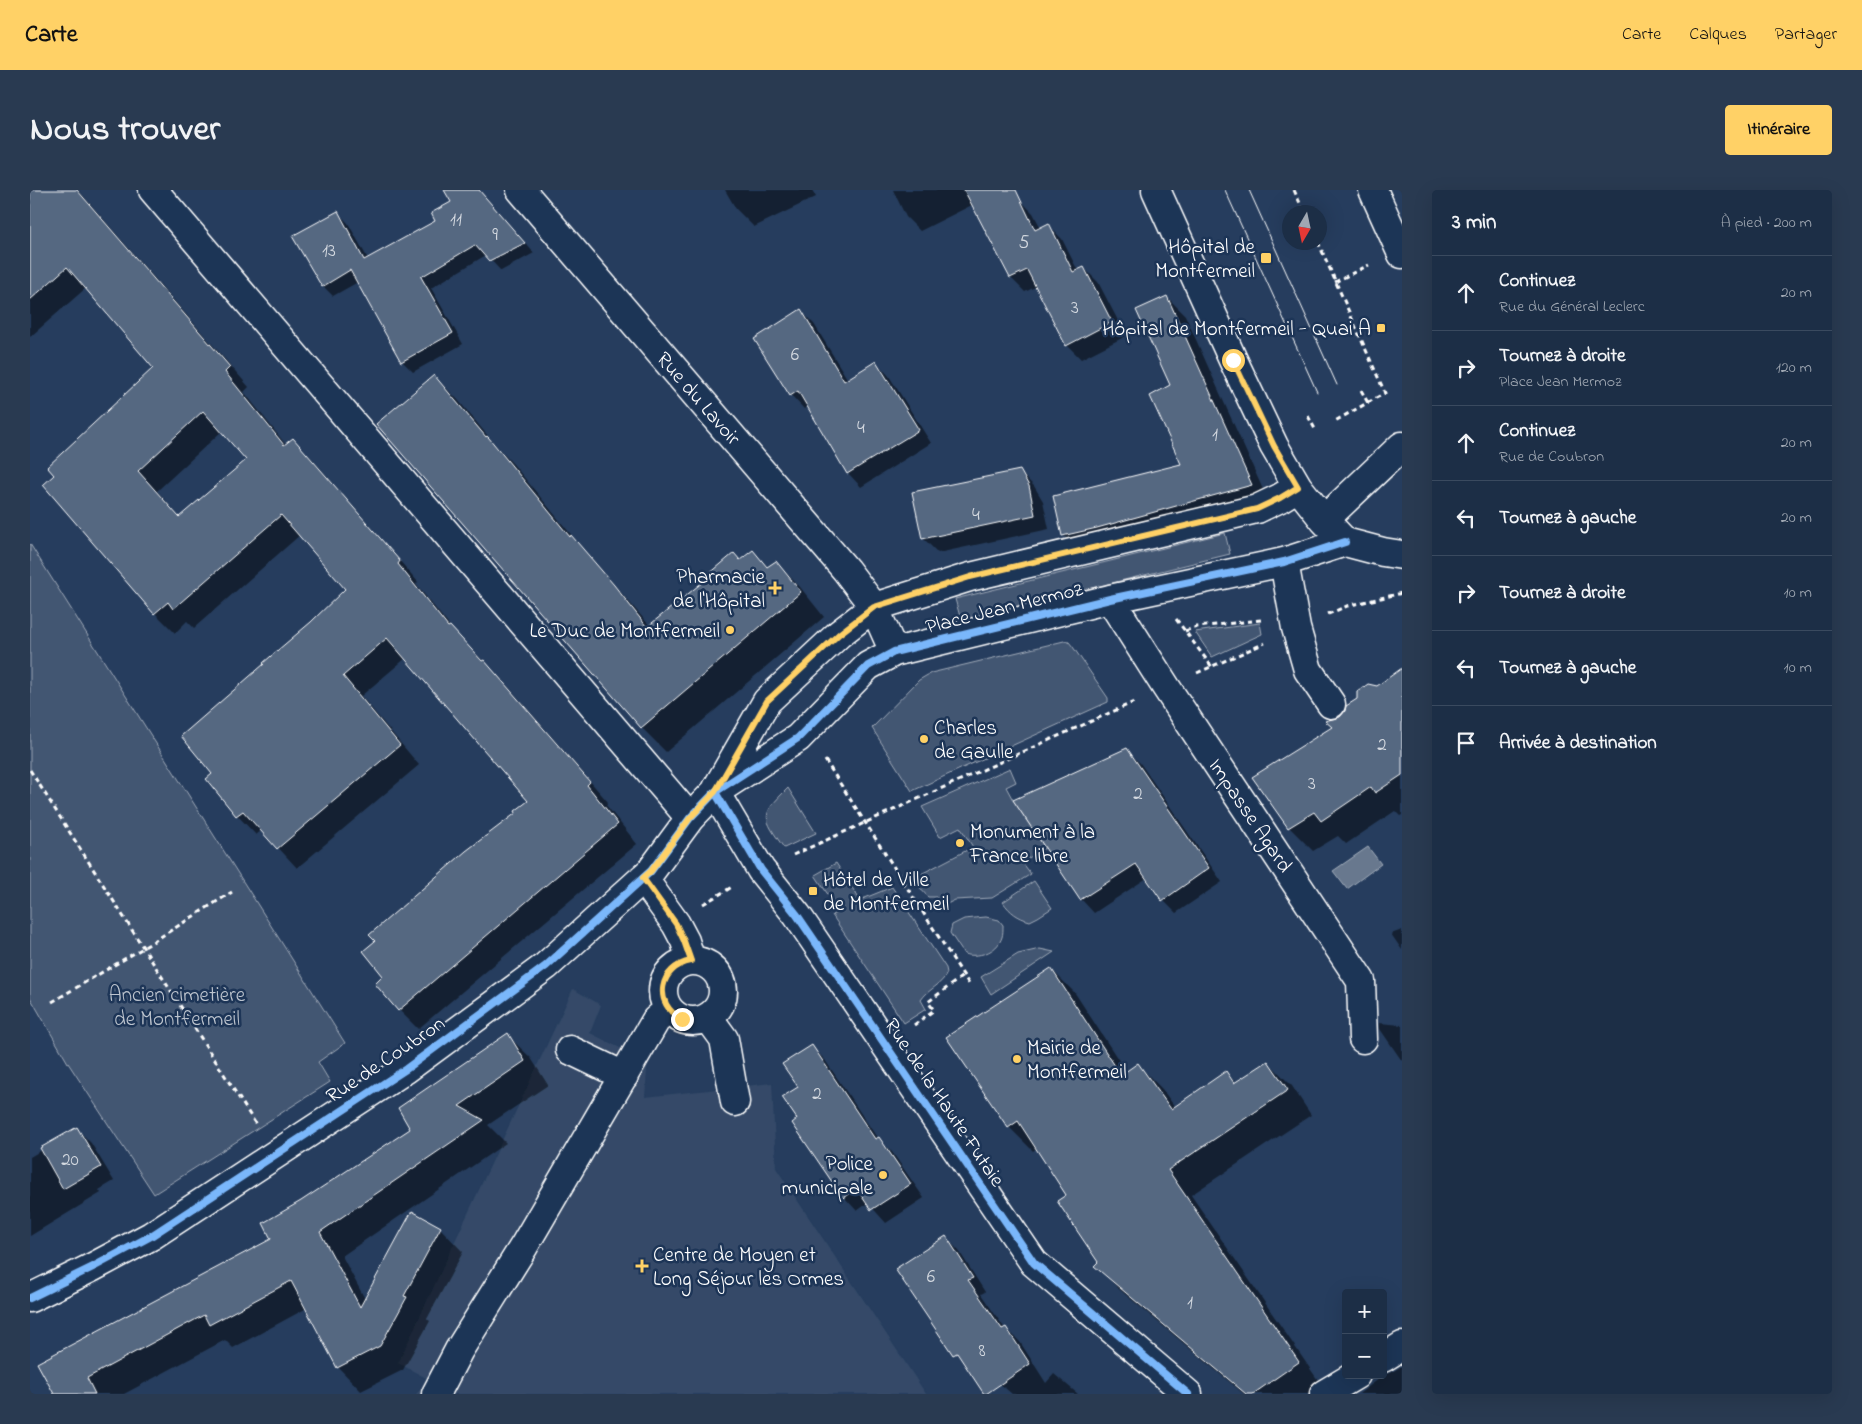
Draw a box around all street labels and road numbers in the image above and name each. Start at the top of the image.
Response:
street label: Rue du Lavoir [648,346,747,453]
street label: Place Jean Mermoz [923,575,1086,643]
street label: Impasse Agard [1198,753,1299,881]
street label: Rue de Coubron [321,1010,452,1112]
street label: Rue de la Haute Futaie [876,1013,1011,1194]

